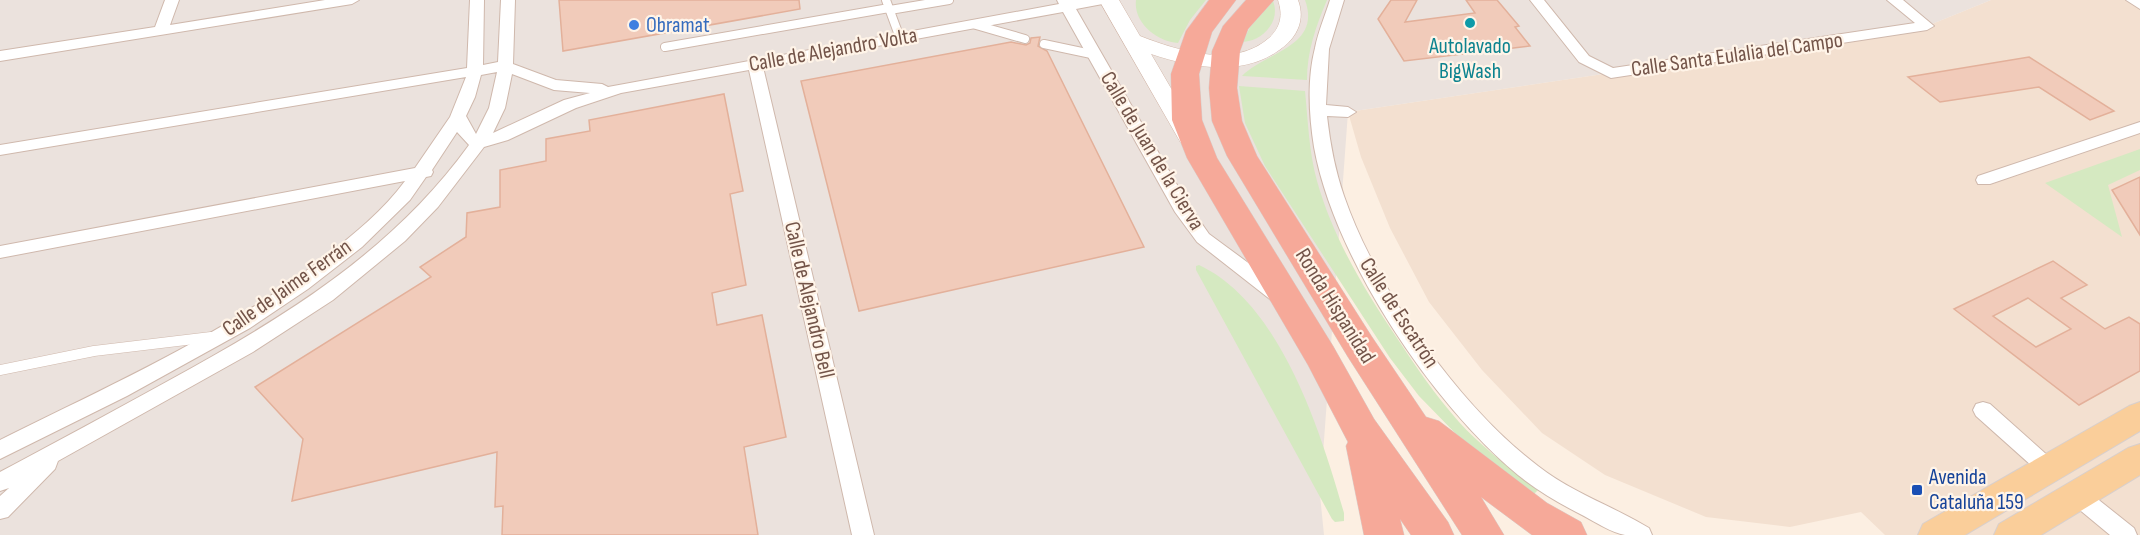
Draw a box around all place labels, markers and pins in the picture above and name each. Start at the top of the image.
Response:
place label: Obramat [646,12,710,39]
marker: Autolavado BigWash [1463,16,1477,30]
marker: Obramat [627,18,641,32]
place label: Autolavado BigWash [1428,33,1511,85]
place label: Avenida Cataluña 159 [1928,464,2024,516]
marker: Avenida Cataluña 159 [1910,483,1924,497]

